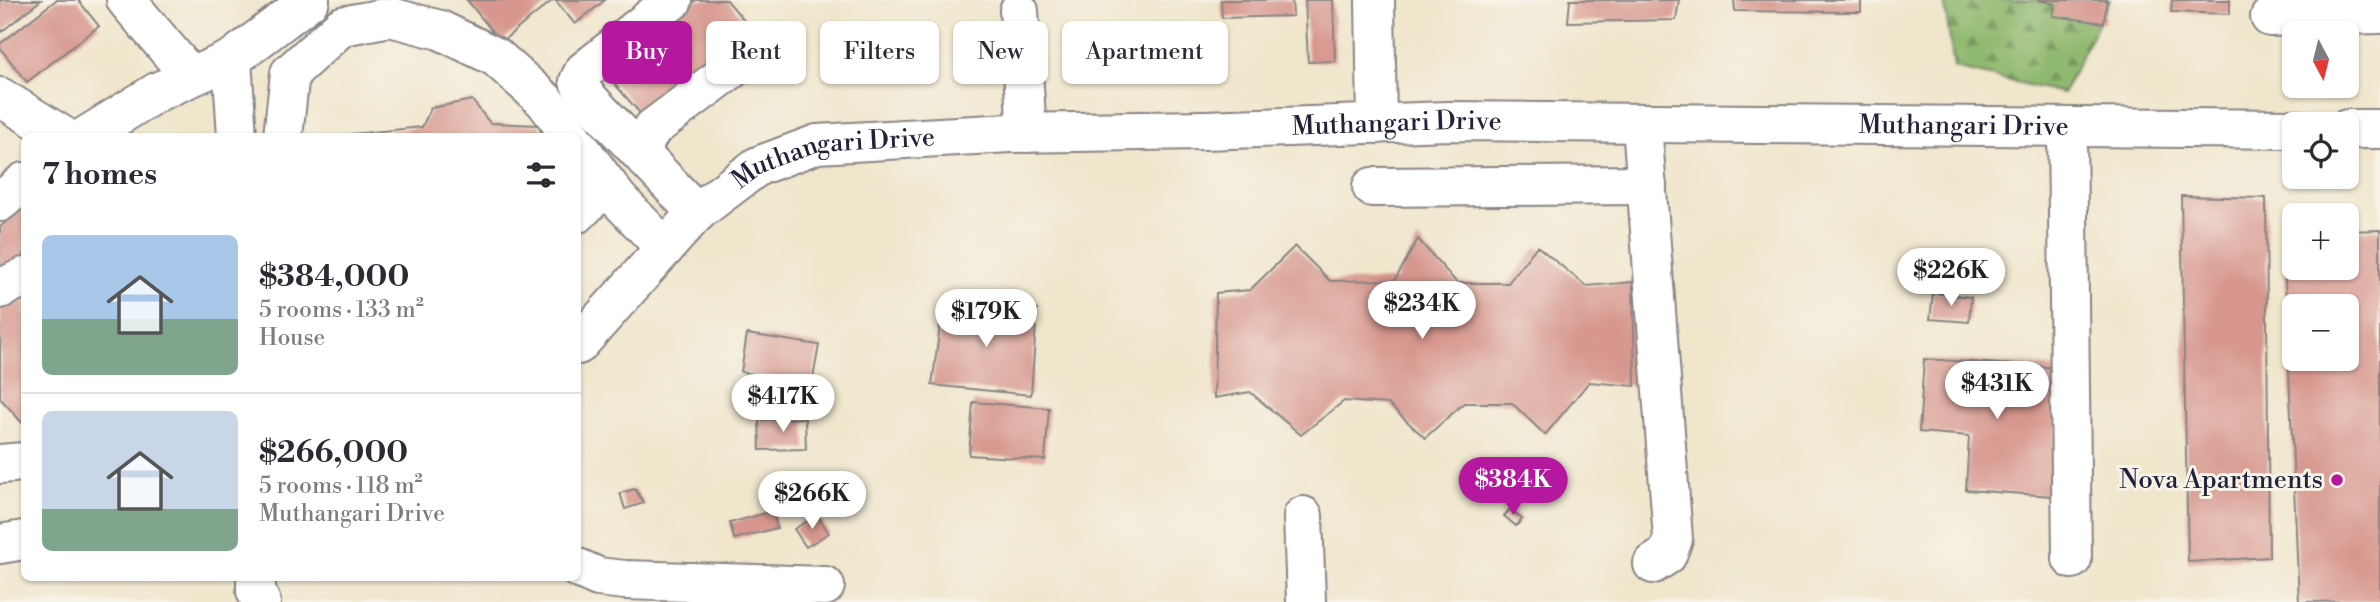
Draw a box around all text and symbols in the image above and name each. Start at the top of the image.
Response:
chip: Buy [602,21,692,84]
chip: Rent [706,21,806,84]
chip: Filters [820,21,939,84]
chip: New [953,21,1048,84]
chip: Apartment [1062,21,1228,84]
north arrow [2282,21,2359,98]
map controls [2282,21,2359,371]
street label: Muthangari Drive [1291,105,1502,143]
street label: Muthangari Drive [1858,109,2069,143]
button: locate [2282,112,2359,189]
street label: Muthangari Drive [725,121,936,196]
text: 7 homes [42,156,157,194]
icon: filters [522,156,560,194]
button: + [2282,203,2359,280]
pin: $226K [1902,248,2000,308]
text: $226K [1913,257,1989,285]
text: $384,000 [259,258,409,296]
icon: home [98,263,182,347]
pin: $234K [1373,282,1471,341]
pin: $179K [937,290,1035,349]
text: $234K [1384,290,1460,318]
button: − [2282,294,2359,371]
text: 5 rooms · 133 m² [259,296,424,324]
text: $179K [951,298,1021,326]
text: House [259,324,325,352]
pin: $431K [1948,362,2046,421]
text: $431K [1961,370,2033,398]
pin: $417K [734,374,832,434]
text: $417K [748,383,818,411]
text: $266,000 [259,434,408,472]
icon: home [98,439,182,523]
pin: $384K [1464,458,1562,517]
place label: Nova Apartments [2119,464,2323,496]
text: $384K [1475,466,1551,494]
text: 5 rooms · 118 m² [259,472,423,500]
pin: $266K [763,472,861,531]
marker: Nova Apartments [2329,472,2345,488]
text: $266K [774,480,850,508]
text: Muthangari Drive [259,500,445,528]

